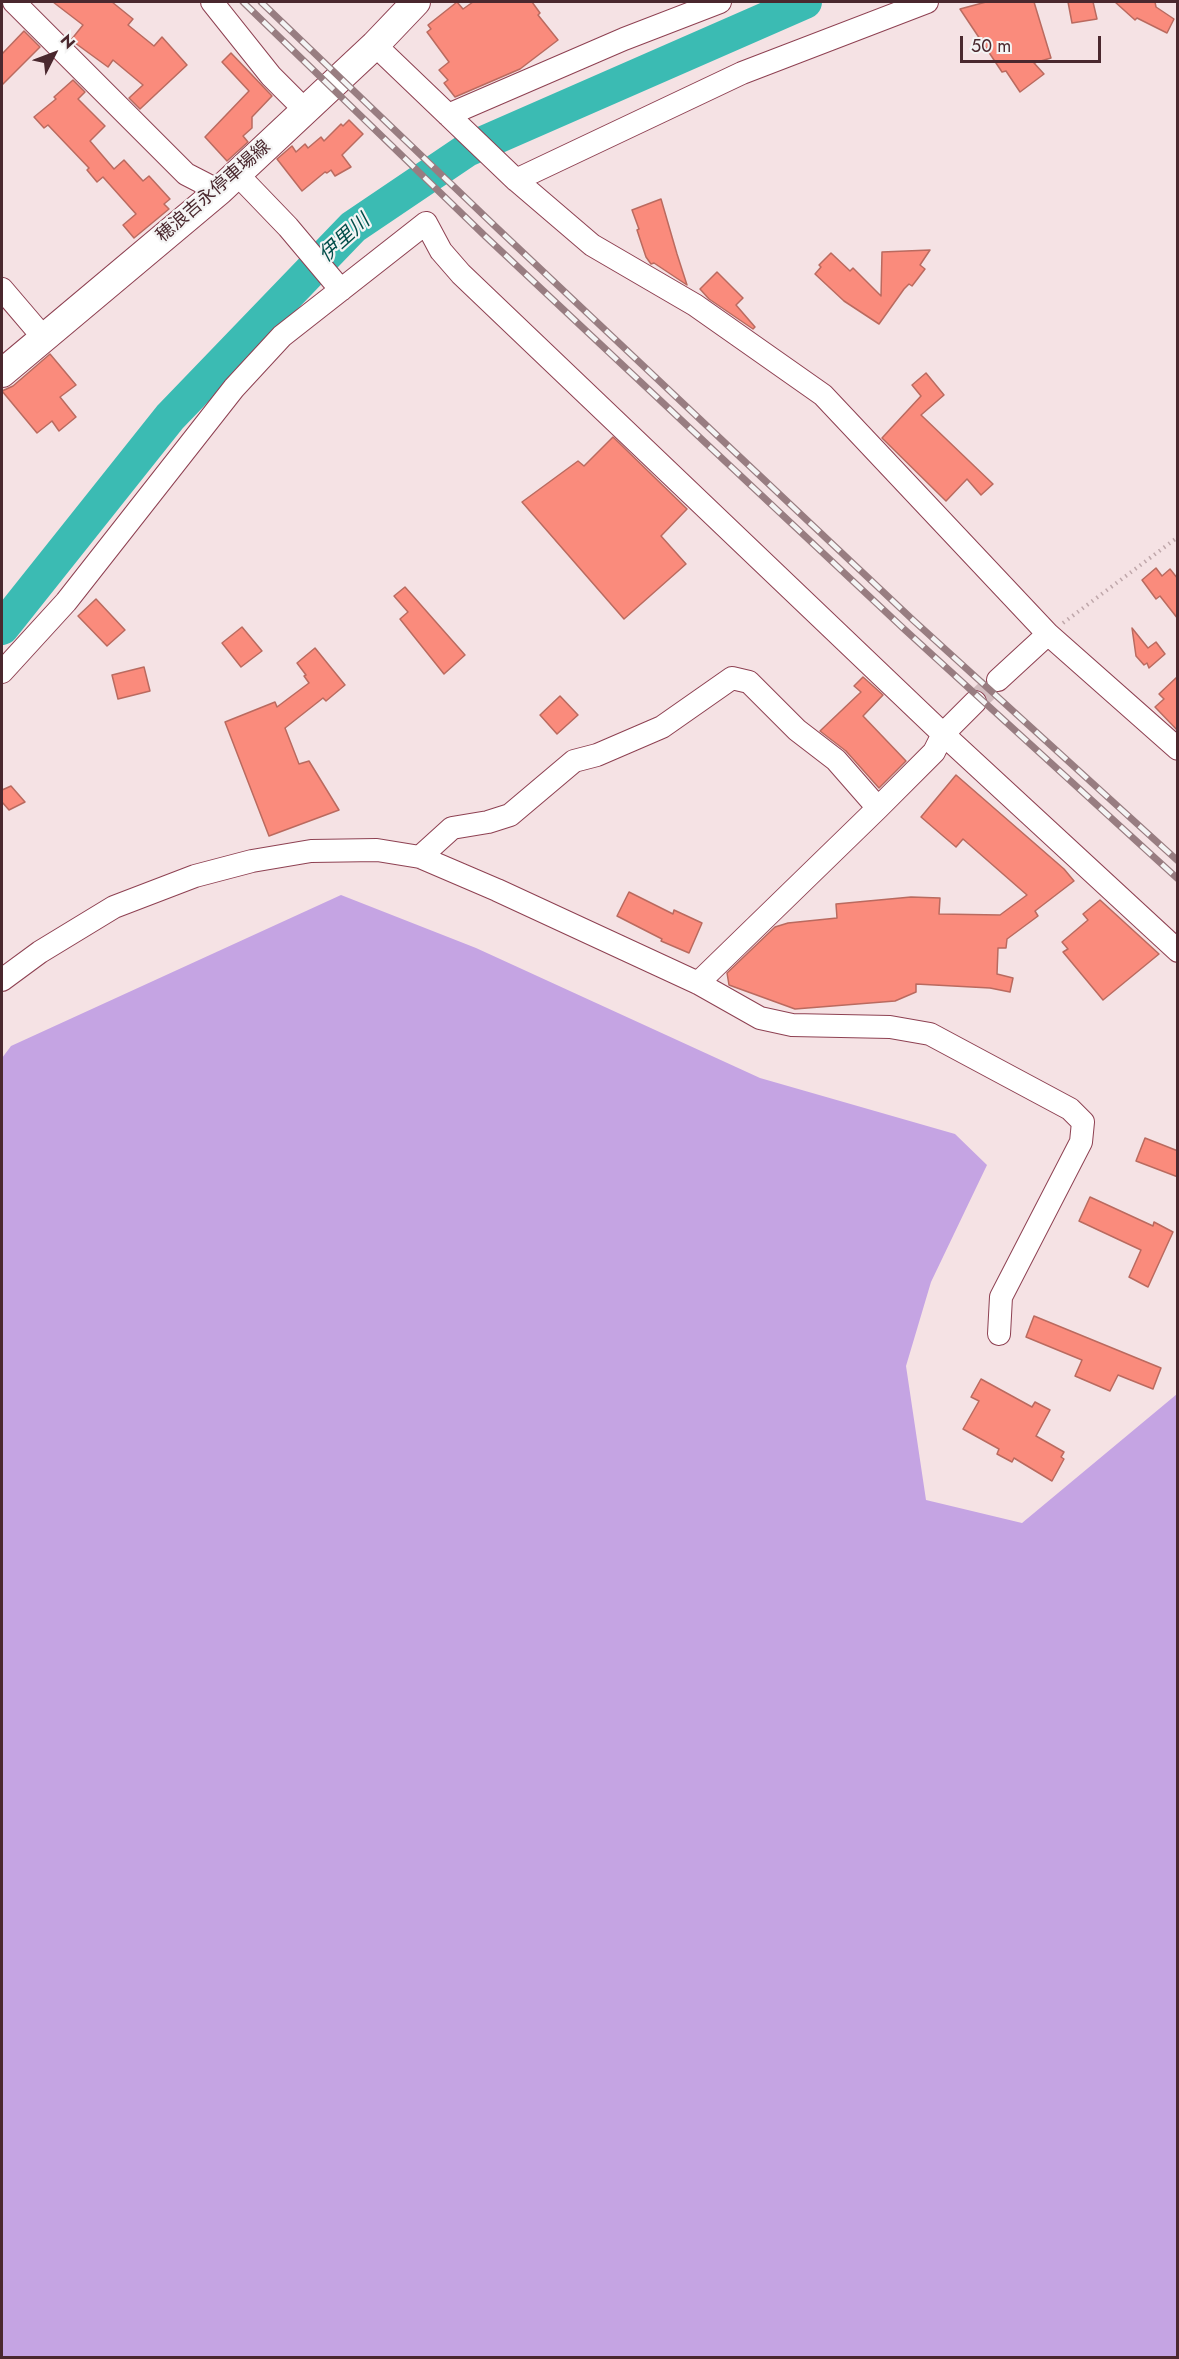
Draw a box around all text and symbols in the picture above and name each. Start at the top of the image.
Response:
north arrow [24,24,84,84]
scale bar [963,24,1104,62]
text: N [55,29,81,54]
text: 50 m [971,33,1011,59]
street label: 穂浪吉永停車場線 [153,137,275,247]
water label: 伊里川 [315,210,375,268]

